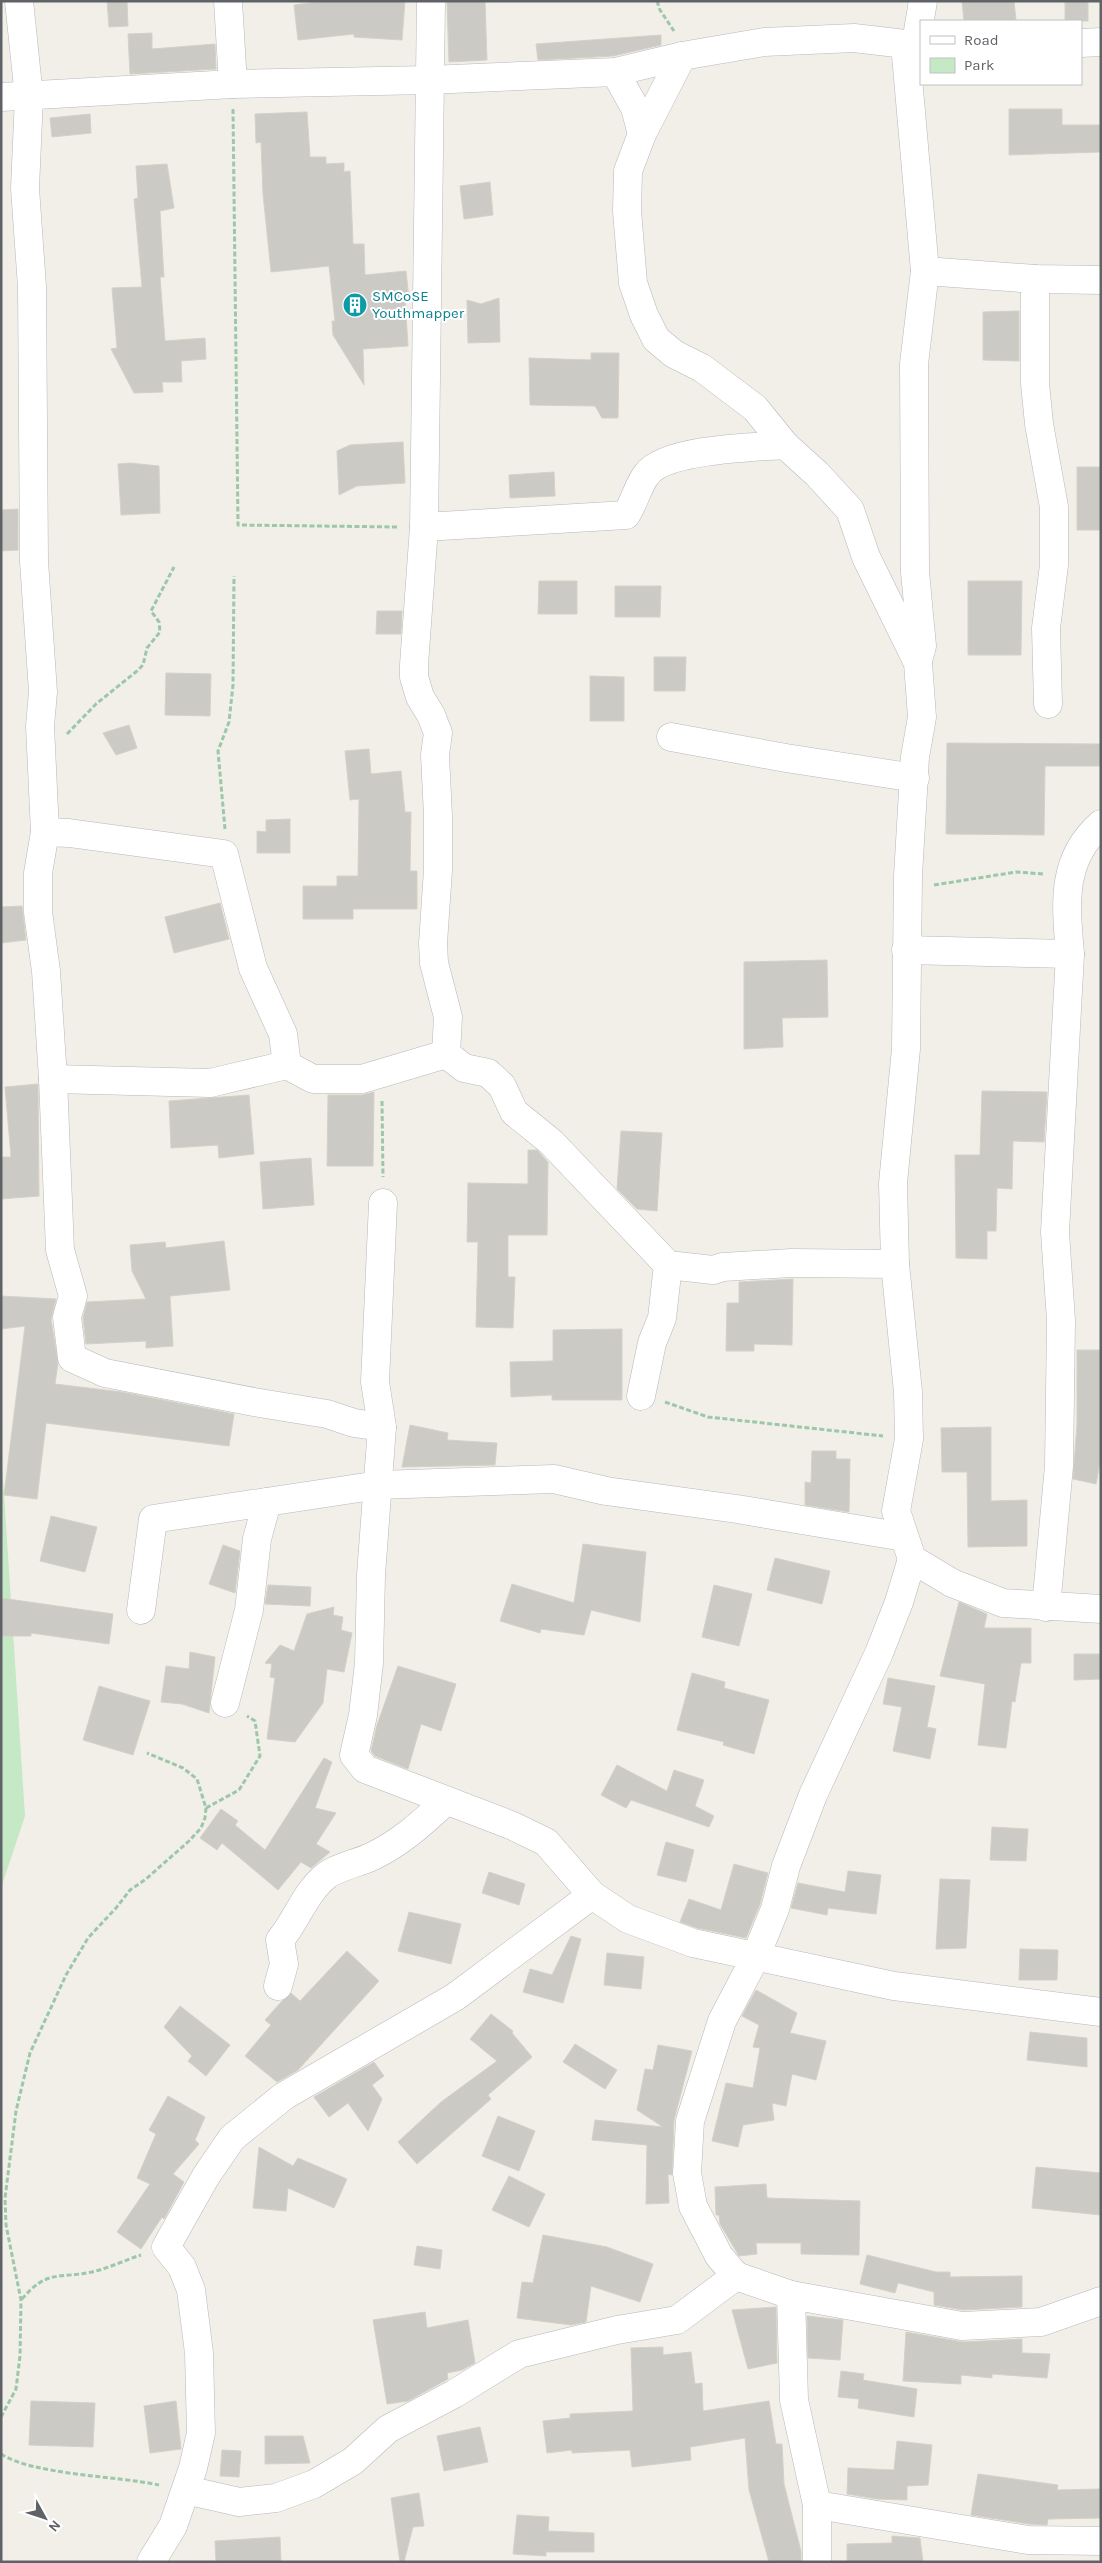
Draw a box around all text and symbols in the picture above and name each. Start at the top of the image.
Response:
legend [920,20,1082,85]
text: Road [964,31,999,49]
text: Park [964,56,994,74]
place label: SMCoSE Youthmapper [372,287,465,322]
building icon: SMCoSE Youthmapper [342,292,368,318]
north arrow [20,2493,70,2543]
text: N [45,2517,64,2535]

